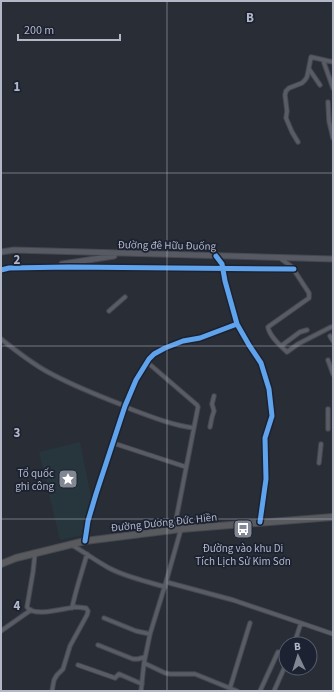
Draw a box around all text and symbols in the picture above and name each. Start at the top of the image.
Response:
text: B [246,9,254,27]
scale bar [18,16,120,42]
text: 200 m [24,22,54,39]
text: 1 [14,78,21,96]
street label: Đường đê Hữu Đuống [118,237,217,254]
text: 2 [14,251,21,269]
text: 3 [14,424,21,442]
place label: Tổ quốc ghi công [15,466,54,494]
place icon: Tổ quốc ghi công [57,468,79,490]
street label: Đường Dương Đức Hiền [110,509,218,536]
bus stop icon: Đường vào khu Di Tích Lịch Sử Kim Sơn [232,518,254,540]
place label: Đường vào khu Di Tích Lịch Sử Kim Sơn [195,541,291,569]
text: 4 [14,597,21,615]
north arrow [278,636,318,676]
text: B [293,639,302,654]

